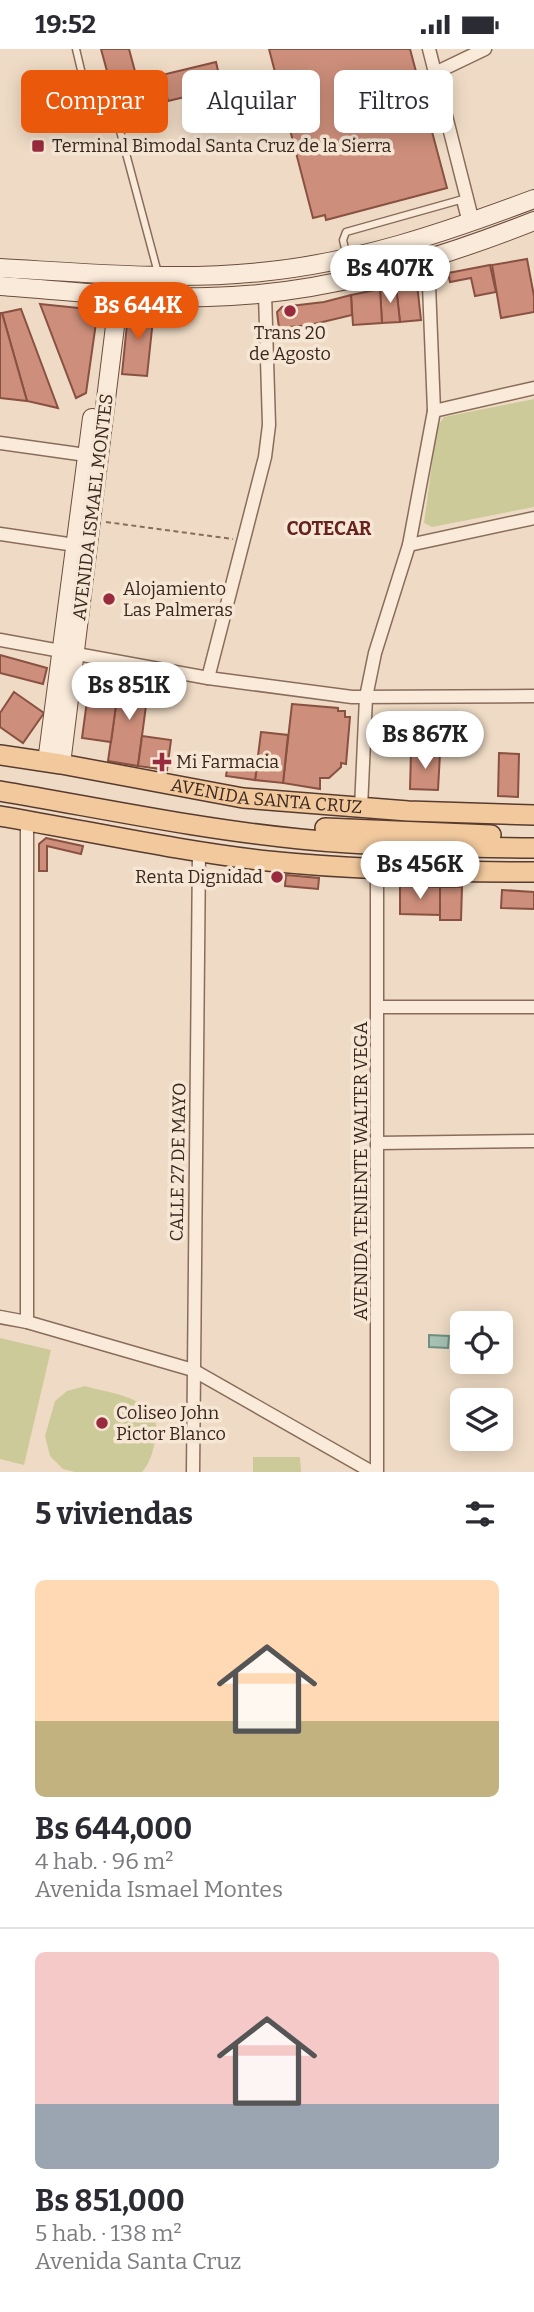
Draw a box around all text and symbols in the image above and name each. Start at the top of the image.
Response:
text: 19:52 [35,9,96,40]
chip: Comprar [21,70,168,133]
chip: Alquilar [182,70,320,133]
chip: Filtros [334,70,453,133]
place label: Terminal Bimodal Santa Cruz de la Sierra [52,135,392,157]
marker: Terminal Bimodal Santa Cruz de la Sierra [30,138,46,154]
pin: Bs 407K [325,245,455,305]
text: Bs 407K [346,254,434,282]
pin: Bs 644K [73,282,203,342]
text: Bs 644K [94,291,182,319]
marker: Trans 20 de Agosto [282,303,298,319]
place label: Trans 20 de Agosto [249,322,331,365]
street label: AVENIDA ISMAEL MONTES [68,392,118,622]
district label: COTECAR [287,517,372,540]
place label: Alojamiento Las Palmeras [123,578,233,621]
marker: Alojamiento Las Palmeras [101,591,117,607]
pin: Bs 851K [64,663,194,722]
text: Bs 851K [88,671,170,699]
pin: Bs 867K [360,711,490,771]
text: Bs 867K [382,720,468,748]
place label: Mi Farmacia [176,751,279,773]
marker: Mi Farmacia [154,754,170,770]
street label: AVENIDA SANTA CRUZ [169,774,363,818]
pin: Bs 456K [355,841,485,901]
text: Bs 456K [377,850,463,878]
place label: Renta Dignidad [135,866,263,888]
marker: Renta Dignidad [269,869,285,885]
street label: AVENIDA TENIENTE WALTER VEGA [350,1021,372,1320]
street label: CALLE 27 DE MAYO [166,1082,190,1242]
map controls [450,1311,513,1451]
button: locate [450,1311,513,1374]
button: layers [450,1388,513,1451]
place label: Coliseo John Pictor Blanco [116,1402,226,1445]
marker: Coliseo John Pictor Blanco [94,1415,110,1431]
icon: filters [461,1495,499,1533]
text: 5 viviendas [35,1496,193,1532]
icon: home [204,1626,330,1752]
text: Bs 644,000 [35,1811,192,1847]
text: 4 hab. · 96 m² [35,1847,173,1875]
text: Avenida Ismael Montes [35,1875,283,1903]
icon: home [204,1998,330,2124]
text: Bs 851,000 [35,2183,185,2219]
text: 5 hab. · 138 m² [35,2219,182,2247]
text: Avenida Santa Cruz [35,2247,241,2275]

